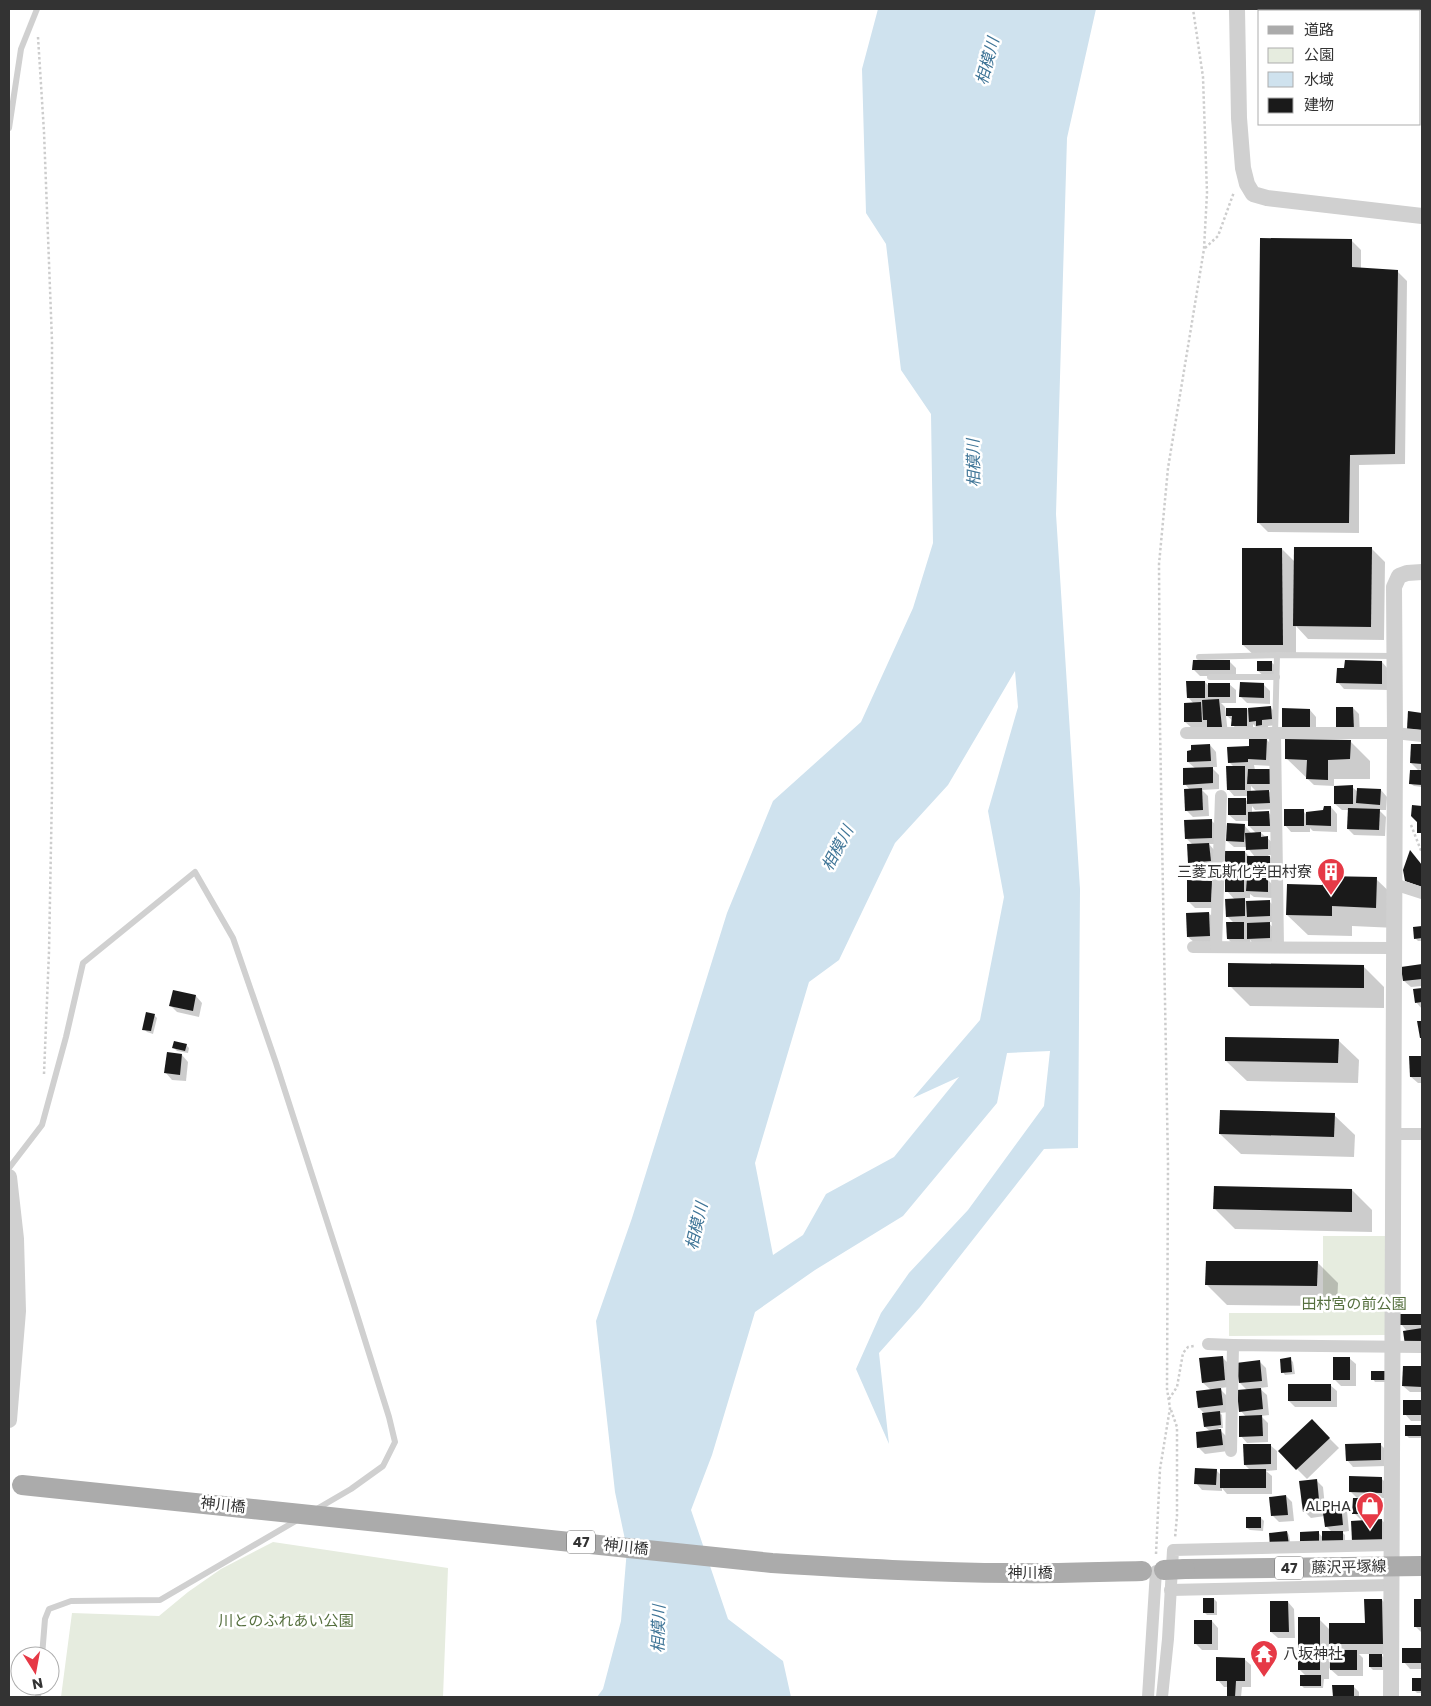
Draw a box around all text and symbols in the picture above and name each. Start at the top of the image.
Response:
legend [1258,10,1421,125]
text: 道路 [1304,19,1334,40]
water label: 相模川 [970,33,1005,87]
text: 公園 [1304,44,1334,65]
text: 水域 [1304,69,1334,90]
text: 建物 [1304,94,1334,115]
water label: 相模川 [962,437,985,487]
water label: 相模川 [816,820,860,875]
building icon: 三菱瓦斯化学田村寮 [1316,857,1346,896]
place label: 三菱瓦斯化学田村寮 [1177,861,1312,882]
water label: 相模川 [680,1198,714,1252]
park label: 田村宮の前公園 [1301,1293,1407,1314]
shop icon: ALPHA [1355,1491,1385,1530]
street label: 神川橋 [200,1492,247,1517]
place label: ALPHA [1305,1495,1351,1516]
road number: 47 [567,1530,595,1554]
street label: 神川橋 [603,1534,650,1559]
street label: 藤沢平塚線 [1311,1555,1387,1578]
road number: 47 [1275,1556,1303,1580]
street label: 神川橋 [1007,1562,1053,1583]
water label: 相模川 [647,1603,670,1653]
park label: 川とのふれあい公園 [219,1610,353,1631]
temple icon: 八坂神社 [1249,1639,1279,1678]
place label: 八坂神社 [1283,1643,1343,1664]
north arrow [10,1646,60,1696]
text: N [30,1673,45,1695]

